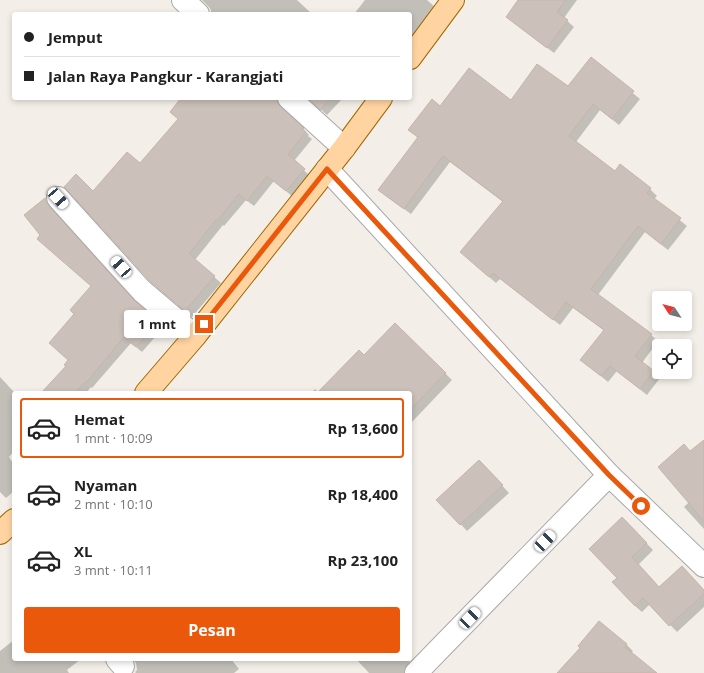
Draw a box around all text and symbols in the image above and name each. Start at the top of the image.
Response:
text: Jemput [48,27,102,47]
text: Jalan Raya Pangkur - Karangjati [48,66,283,86]
car [46,185,70,211]
car [109,254,133,280]
north arrow [652,291,692,331]
map controls [652,291,692,379]
callout: 1 mnt [124,310,190,338]
text: 1 mnt [138,315,176,333]
route end [195,315,213,333]
button: locate [652,339,692,379]
text: Hemat [74,409,125,429]
icon: car [26,410,62,446]
text: Rp 13,600 [328,418,398,438]
text: 1 mnt · 10:09 [74,429,153,447]
text: Nyaman [74,475,137,495]
icon: car [26,476,62,512]
text: Rp 18,400 [328,484,398,504]
text: 2 mnt · 10:10 [74,495,153,513]
route start [632,497,650,515]
car [532,528,558,554]
text: XL [74,541,92,561]
icon: car [26,542,62,578]
text: Rp 23,100 [328,550,398,570]
text: 3 mnt · 10:11 [74,561,153,579]
car [457,605,483,631]
button: Pesan [24,607,400,653]

